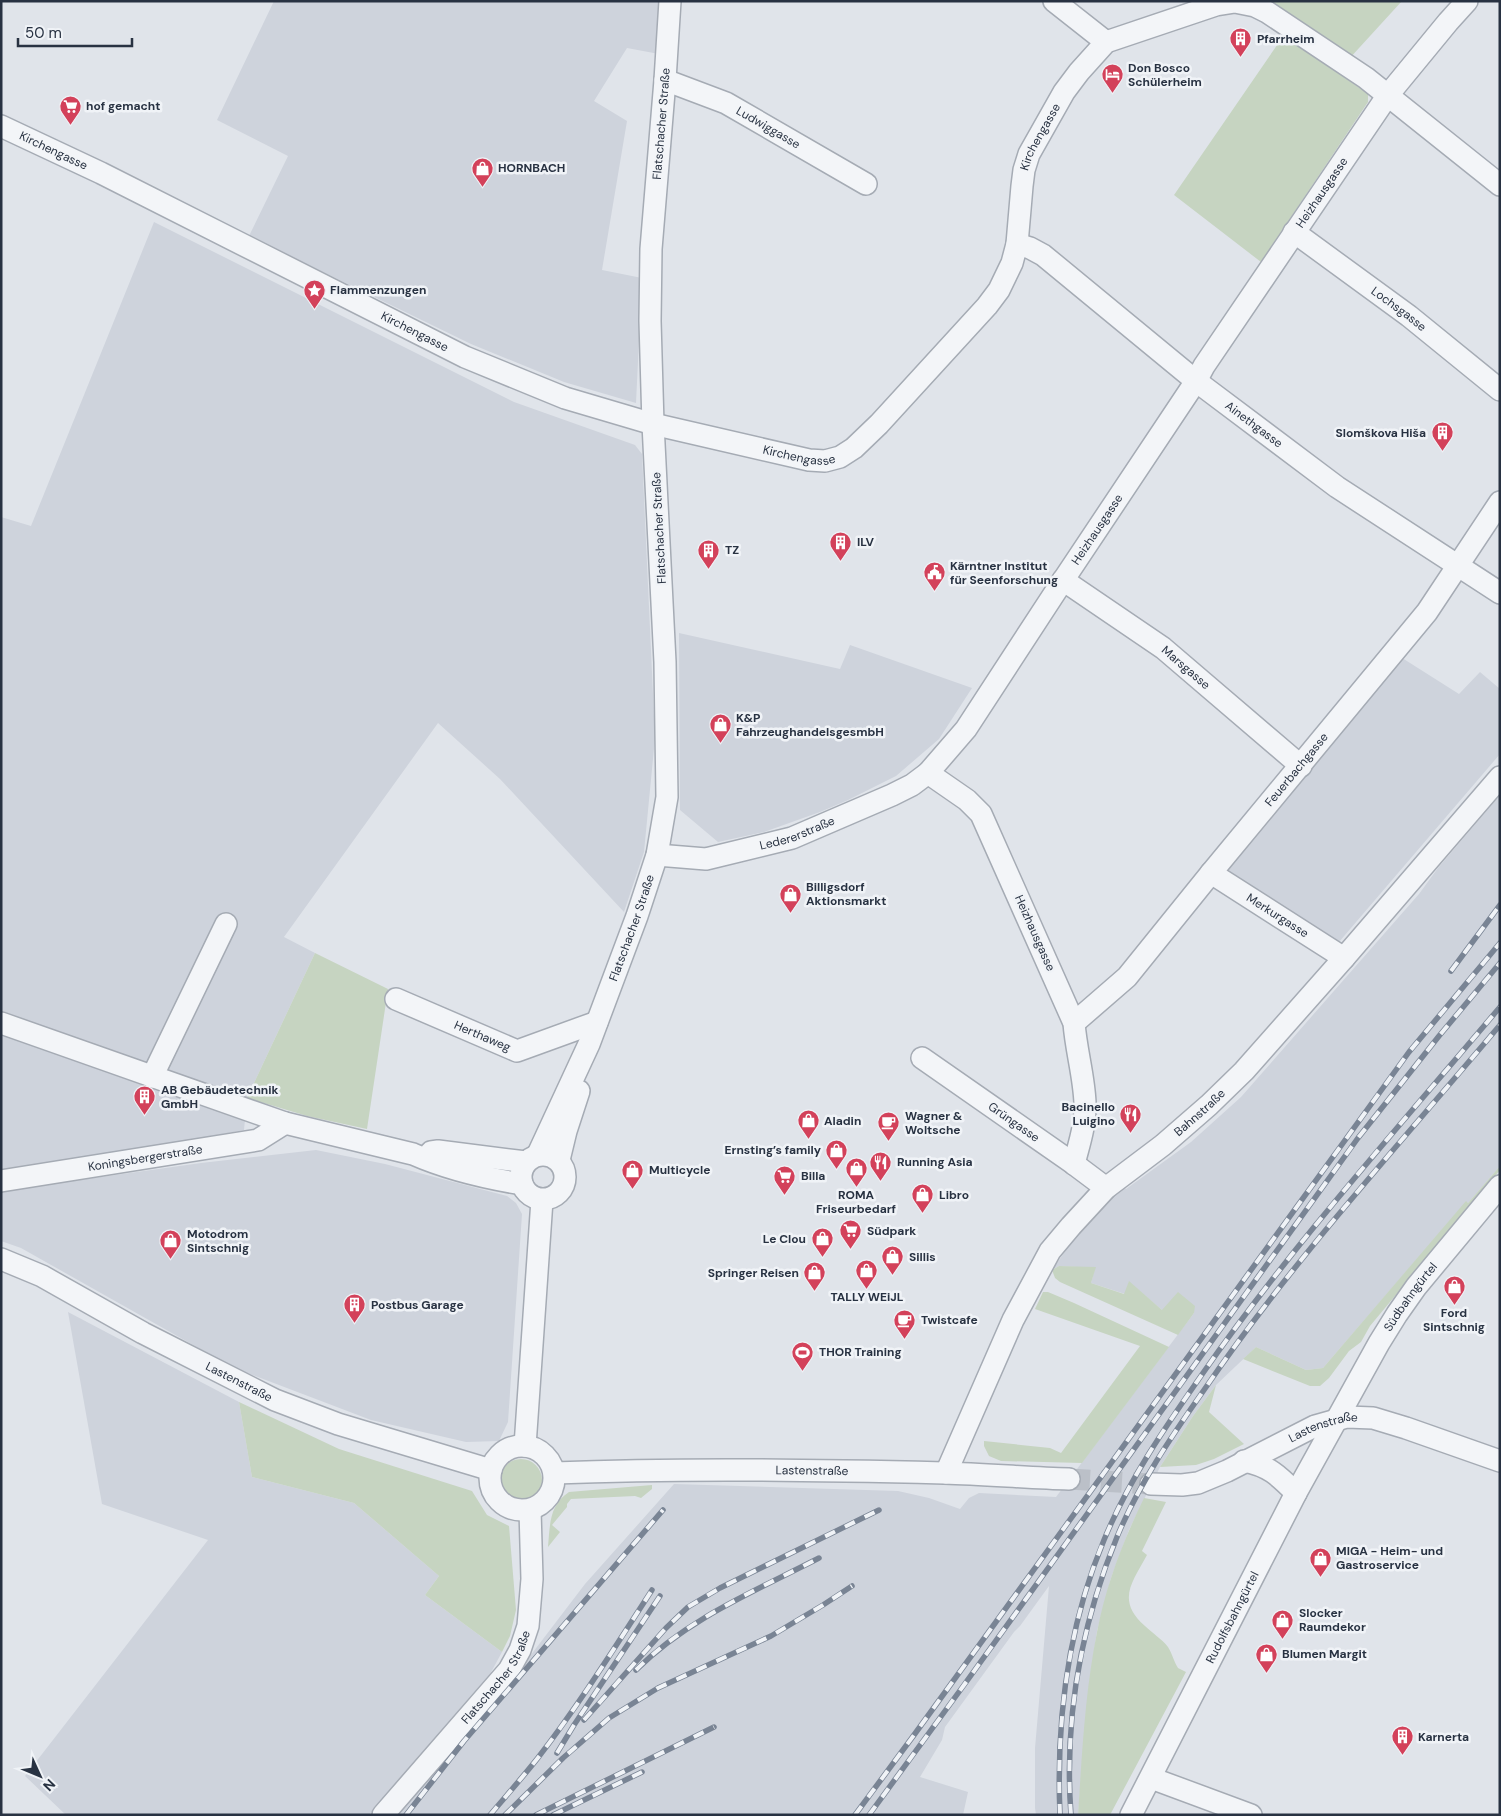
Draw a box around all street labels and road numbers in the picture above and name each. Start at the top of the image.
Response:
street label: Flatschacher Straße [649,67,674,180]
street label: Kirchengasse [1016,100,1064,172]
street label: Ludwiggasse [733,103,803,152]
street label: Kirchengasse [17,128,90,174]
street label: Heizhausgasse [1292,154,1352,231]
street label: Lochsgasse [1368,283,1430,335]
street label: Kirchengasse [378,308,451,355]
street label: Ainethgasse [1222,398,1286,451]
street label: Kirchengasse [761,442,837,469]
street label: Flatschacher Straße [648,472,670,584]
street label: Heizhausgasse [1068,491,1127,568]
street label: Marsgasse [1158,642,1214,693]
street label: Feuerbachgasse [1261,729,1332,810]
street label: Ledererstraße [758,813,837,854]
street label: Flatschacher Straße [605,872,658,983]
street label: Merkurgasse [1243,890,1312,941]
street label: Heizhausgasse [1011,892,1059,974]
street label: Herthaweg [452,1017,513,1055]
street label: Bahnstraße [1171,1085,1229,1140]
street label: Grüngasse [985,1098,1043,1146]
street label: Koningsbergerstraße [87,1141,204,1175]
street label: Südbahngürtel [1380,1259,1441,1334]
street label: Lastenstraße [203,1358,275,1405]
street label: Lastenstraße [1286,1409,1358,1446]
street label: Lastenstraße [775,1462,849,1479]
street label: Rudolfsbahngürtel [1202,1569,1262,1666]
street label: Flatschacher Straße [458,1628,534,1727]

